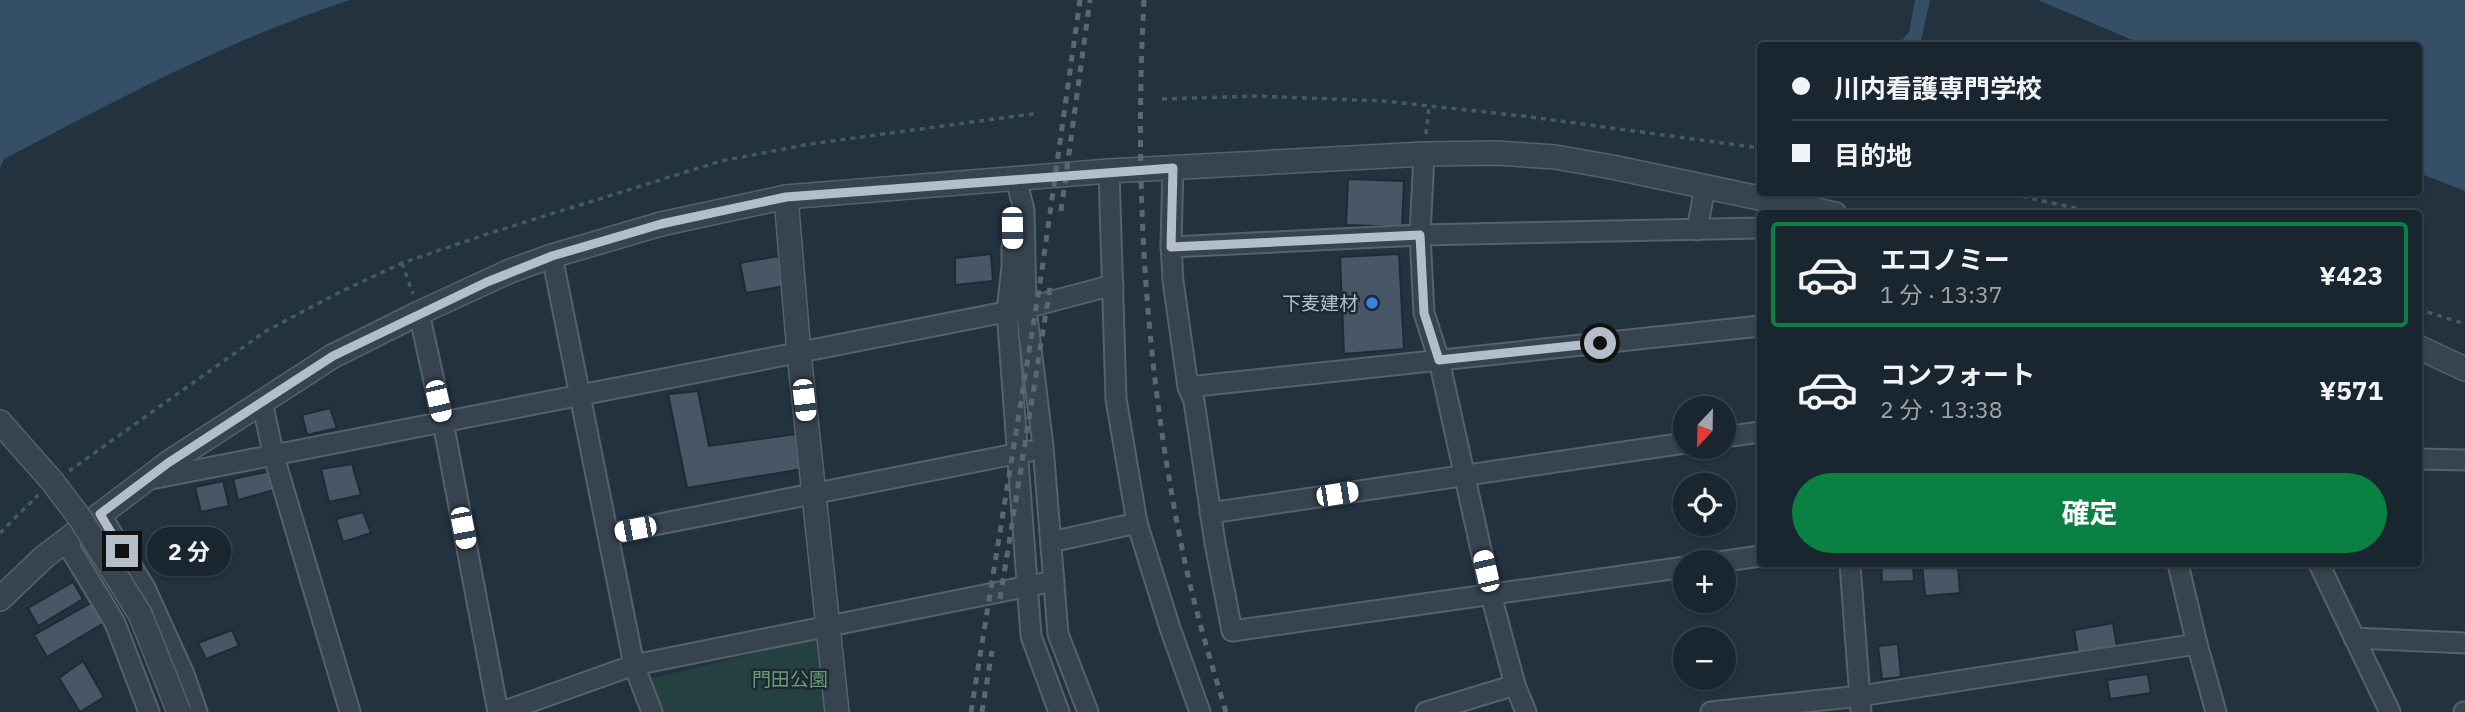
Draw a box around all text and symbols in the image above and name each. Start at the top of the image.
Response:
text: 川内看護専門学校 [1834,71,2042,105]
text: 目的地 [1834,138,1912,172]
car [1002,207,1023,249]
text: エコノミー [1880,242,2010,276]
icon: car [1796,243,1859,306]
text: ¥423 [2319,258,2383,292]
text: 1 分 · 13:37 [1880,279,2003,309]
place label: 下麦建材 [1282,291,1358,315]
marker: 下麦建材 [1364,295,1380,311]
route start [1584,327,1616,359]
text: コンフォート [1880,357,2035,391]
icon: car [1796,358,1859,421]
text: ¥571 [2319,373,2383,407]
car [424,378,453,424]
car [792,378,817,422]
text: 2 分 · 13:38 [1880,394,2003,424]
north arrow [1673,396,1736,458]
map controls [1673,396,1736,690]
button: locate [1673,473,1736,536]
button: 確定 [1792,473,2387,553]
car [1315,480,1360,508]
car [449,505,478,551]
car [613,515,658,543]
callout: 2 分 [146,526,230,576]
route end [106,535,138,567]
text: 2 分 [168,536,210,566]
car [1472,548,1501,594]
button: + [1673,550,1736,613]
button: − [1673,627,1736,690]
park label: 門田公園 [752,667,828,691]

